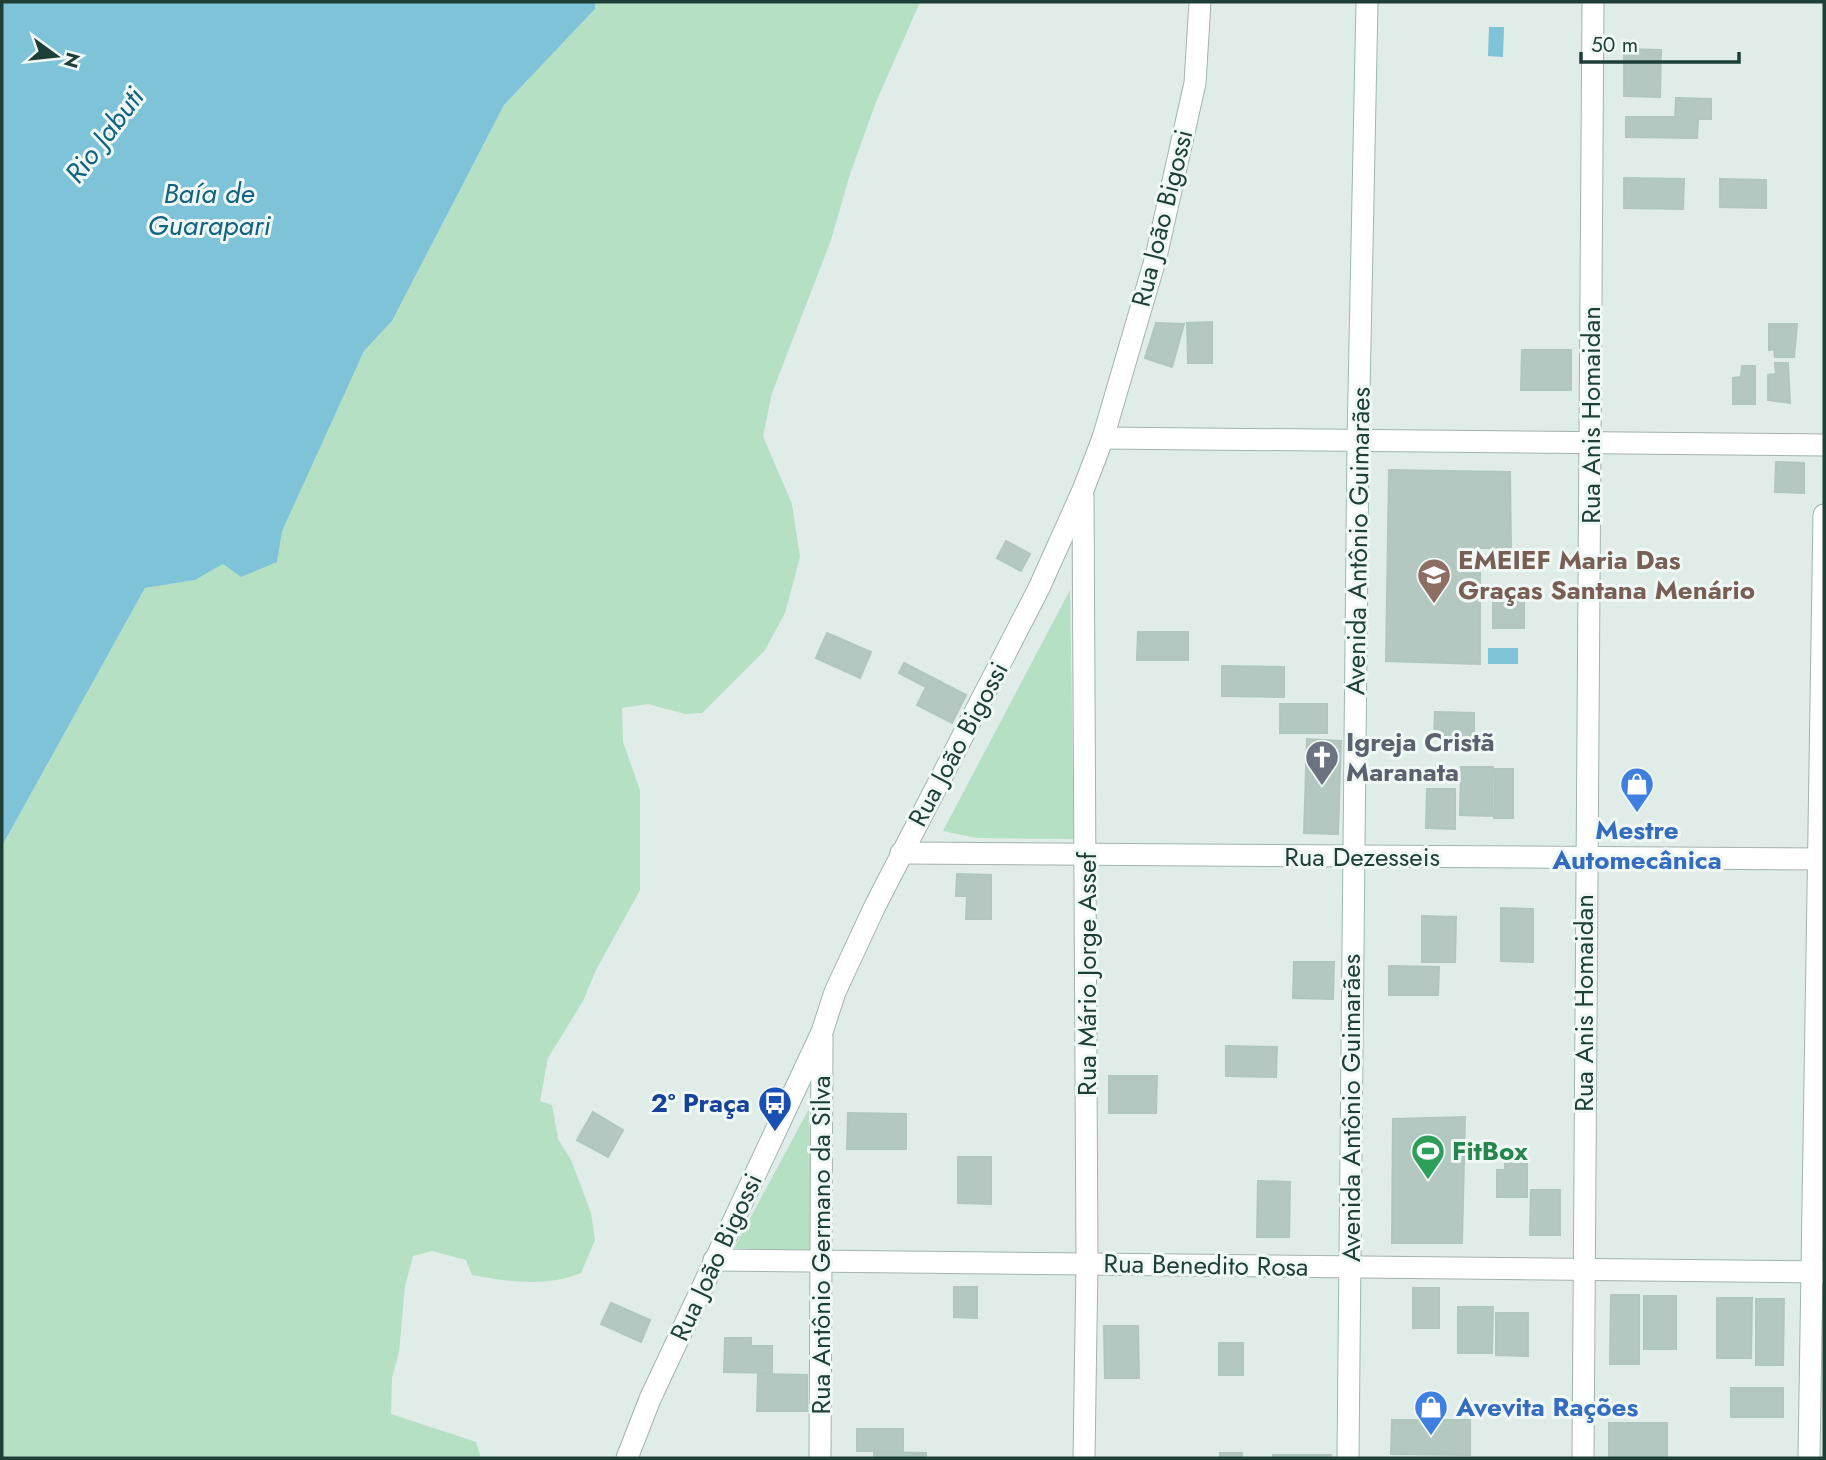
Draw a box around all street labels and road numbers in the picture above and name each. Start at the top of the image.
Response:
street label: Rua João Bigossi [1122,125,1202,311]
street label: Rua Anis Homaidan [1572,306,1610,524]
street label: Avenida Antônio Guimarães [1336,387,1380,695]
street label: Rua João Bigossi [899,655,1017,833]
street label: Rua Dezesseis [1284,838,1440,876]
street label: Rua Mário Jorge Assef [1068,852,1106,1096]
street label: Rua Anis Homaidan [1565,894,1603,1112]
street label: Avenida Antônio Guimarães [1332,954,1370,1262]
street label: Rua Antônio Germano da Silva [802,1075,840,1415]
street label: Rua João Bigossi [660,1167,772,1347]
street label: Rua Benedito Rosa [1103,1244,1309,1286]

